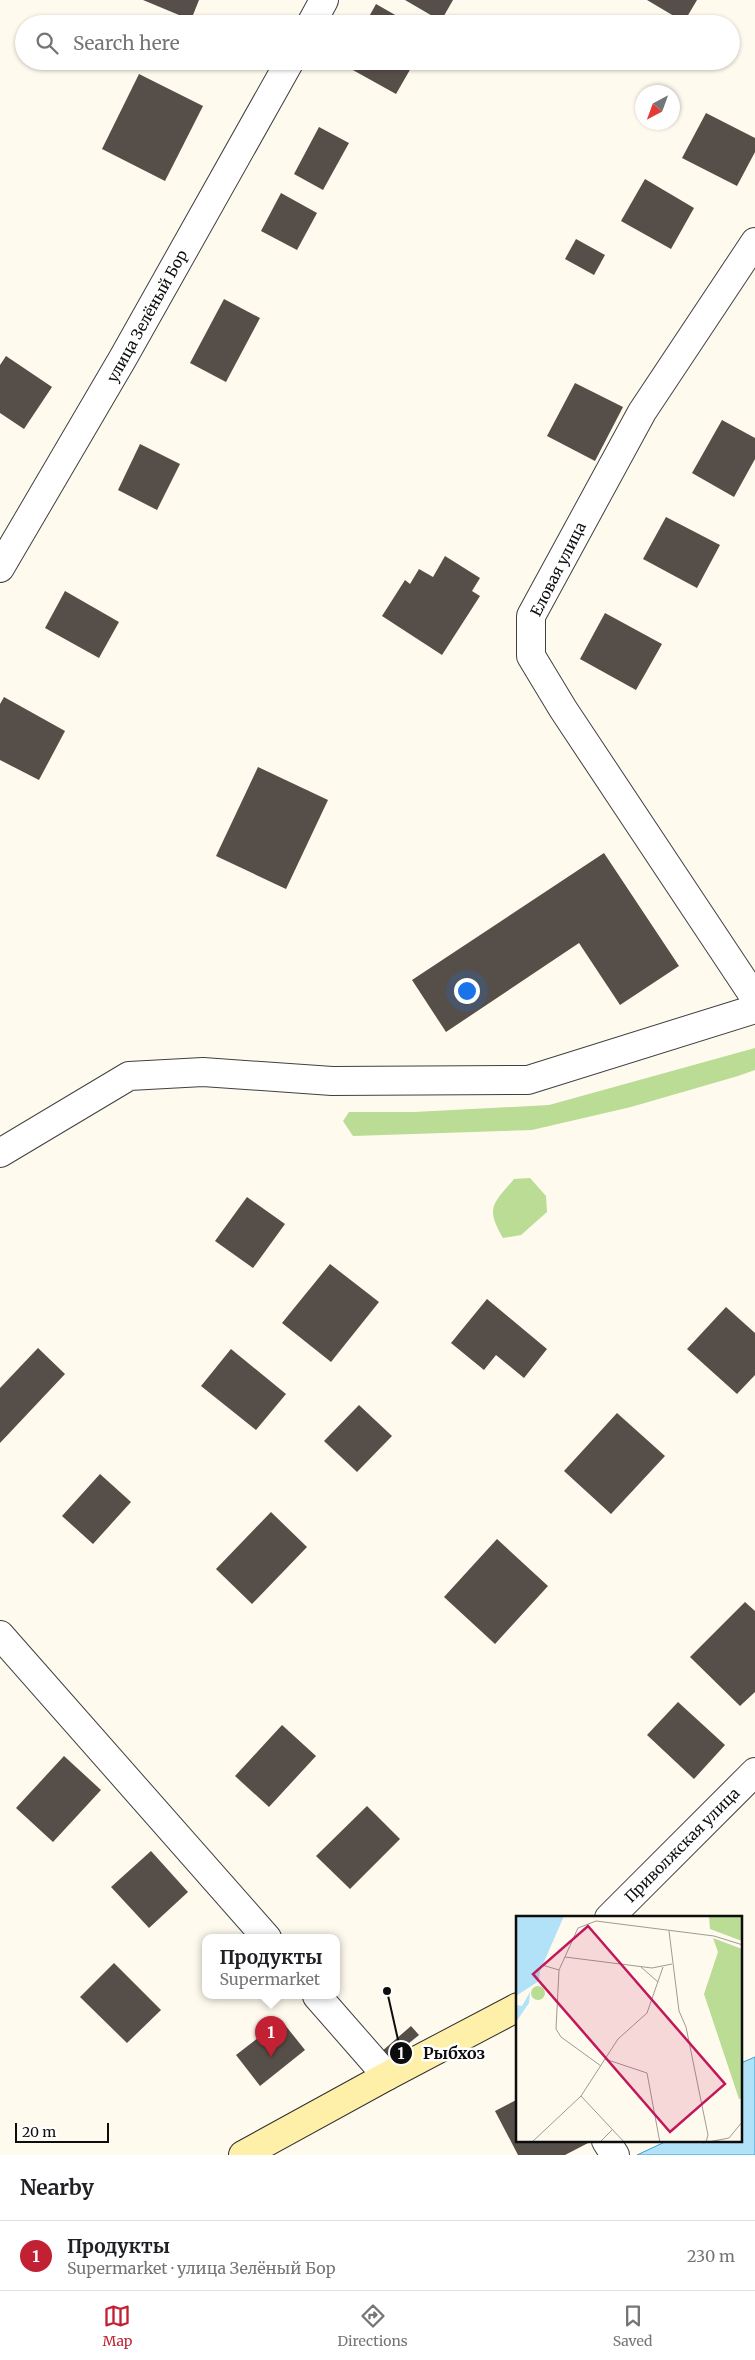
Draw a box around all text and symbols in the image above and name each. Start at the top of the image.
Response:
search box [15,15,740,70]
icon: search [33,29,61,57]
text: Search here [73,31,180,55]
north arrow [635,85,680,130]
street label: улица Зелёный Бор [103,246,191,386]
street label: Еловая улица [526,519,590,619]
your location [454,978,480,1004]
street label: Приволжская улица [621,1784,743,1906]
inset map [516,1916,742,2142]
popup [202,1934,340,1999]
text: Продукты [219,1945,323,1969]
text: Supermarket [219,1969,320,1989]
pin: 1 [255,2016,287,2057]
callout: Рыбхоз [388,2038,495,2069]
text: Рыбхоз [423,2043,485,2063]
text: 1 [398,2044,405,2063]
scale bar [15,2120,109,2143]
text: 20 m [22,2123,56,2141]
text: Nearby [20,2174,94,2201]
text: Продукты [67,2234,170,2258]
text: 1 [32,2246,40,2266]
text: 230 m [687,2246,735,2266]
text: Supermarket · улица Зелёный Бор [67,2258,336,2278]
tab: Map [103,2302,132,2350]
tab: Directions [338,2302,408,2350]
tab: Saved [613,2302,652,2350]

